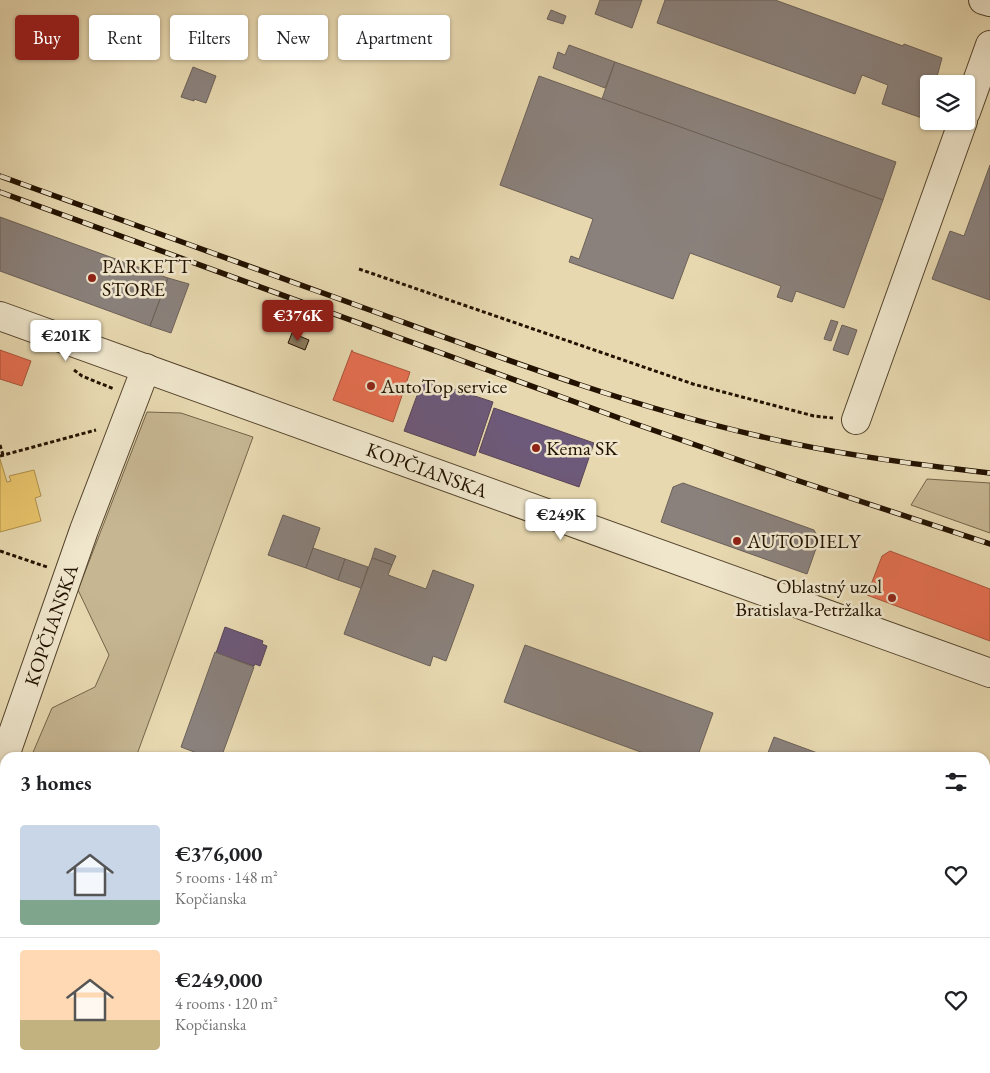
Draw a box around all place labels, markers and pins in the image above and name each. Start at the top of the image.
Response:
place label: PARKETT STORE [102,253,192,302]
marker: PARKETT STORE [86,272,98,284]
pin: €376K [263,300,333,342]
pin: €201K [31,320,101,362]
place label: AutoTop service [380,373,507,399]
marker: AutoTop service [365,380,377,392]
place label: Kema SK [546,435,618,461]
marker: Kema SK [530,442,542,454]
pin: €249K [526,498,596,541]
place label: AUTODIELY [746,528,862,554]
marker: AUTODIELY [731,535,743,547]
place label: Oblastný uzol Bratislava-Petržalka [735,573,882,622]
marker: Oblastný uzol Bratislava-Petržalka [886,592,898,604]

